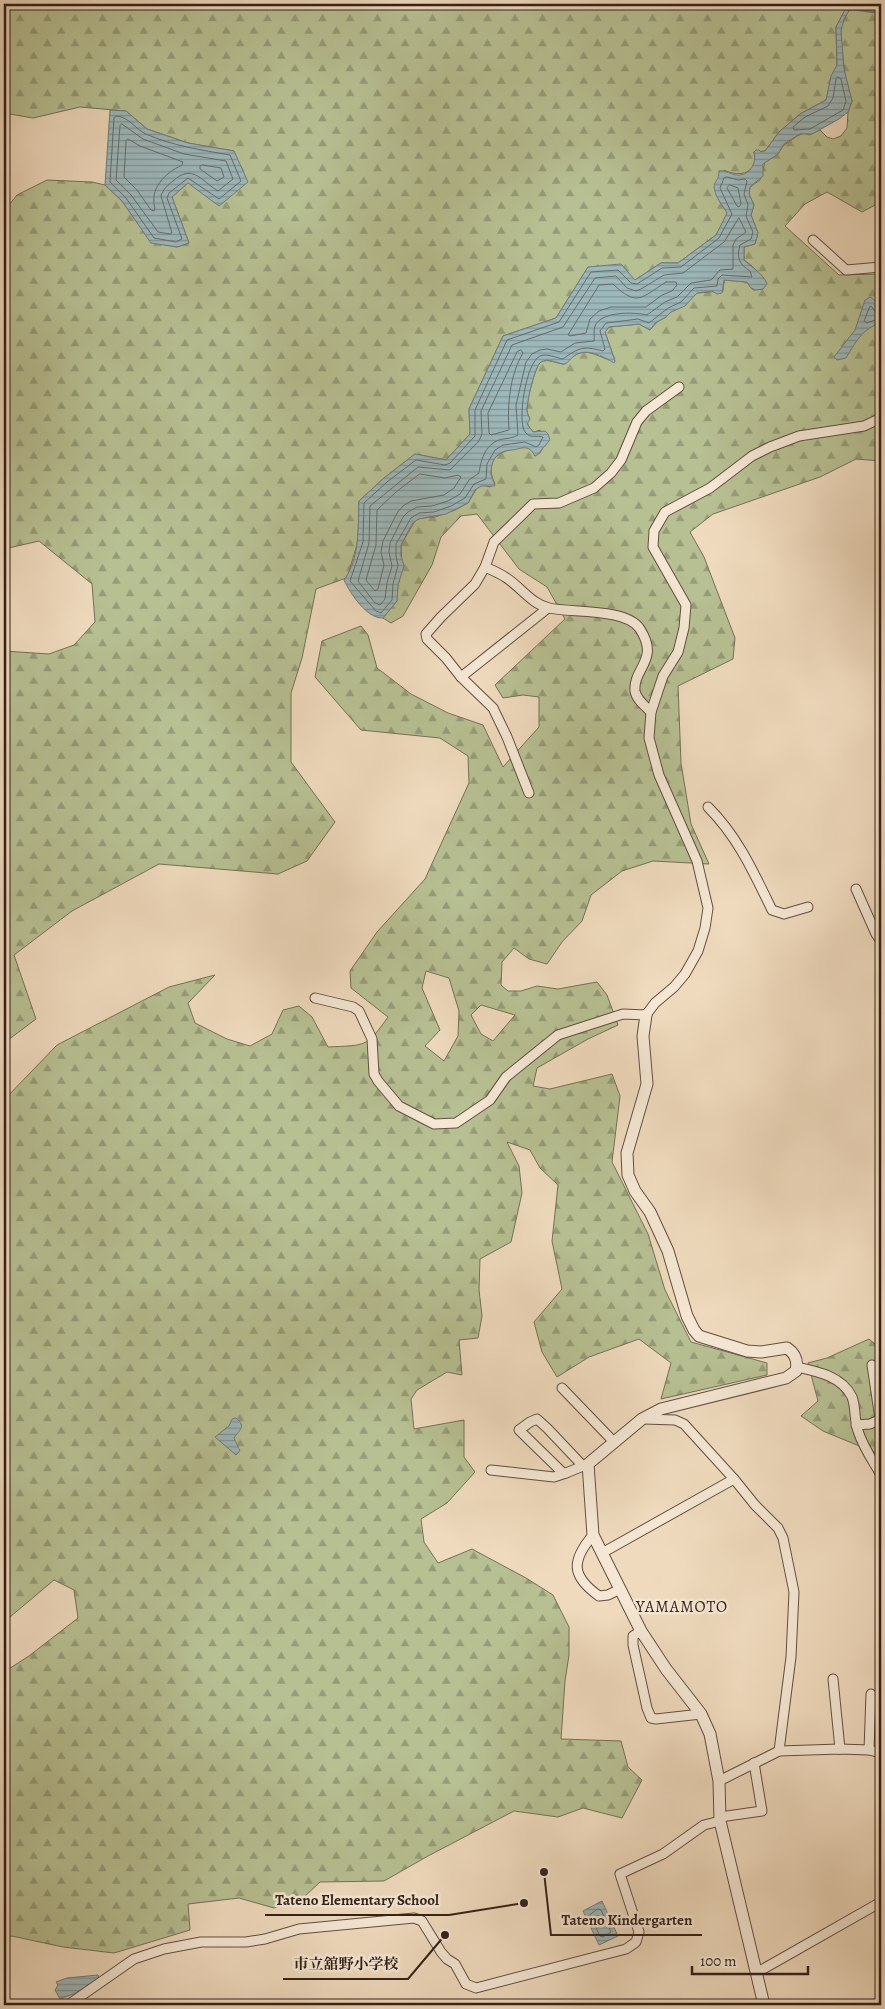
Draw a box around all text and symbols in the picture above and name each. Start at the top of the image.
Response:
district label: YAMAMOTO [635,1596,728,1618]
callout: Tateno Elementary School [265,1885,449,1915]
text: Tateno Elementary School [275,1890,439,1910]
callout: Tateno Kindergarten [551,1905,702,1935]
text: Tateno Kindergarten [562,1910,693,1930]
scale bar [692,1944,809,1976]
callout: 市立舘野小学校 [283,1949,408,1979]
text: 100 m [700,1951,737,1971]
text: 市立舘野小学校 [293,1954,399,1974]

